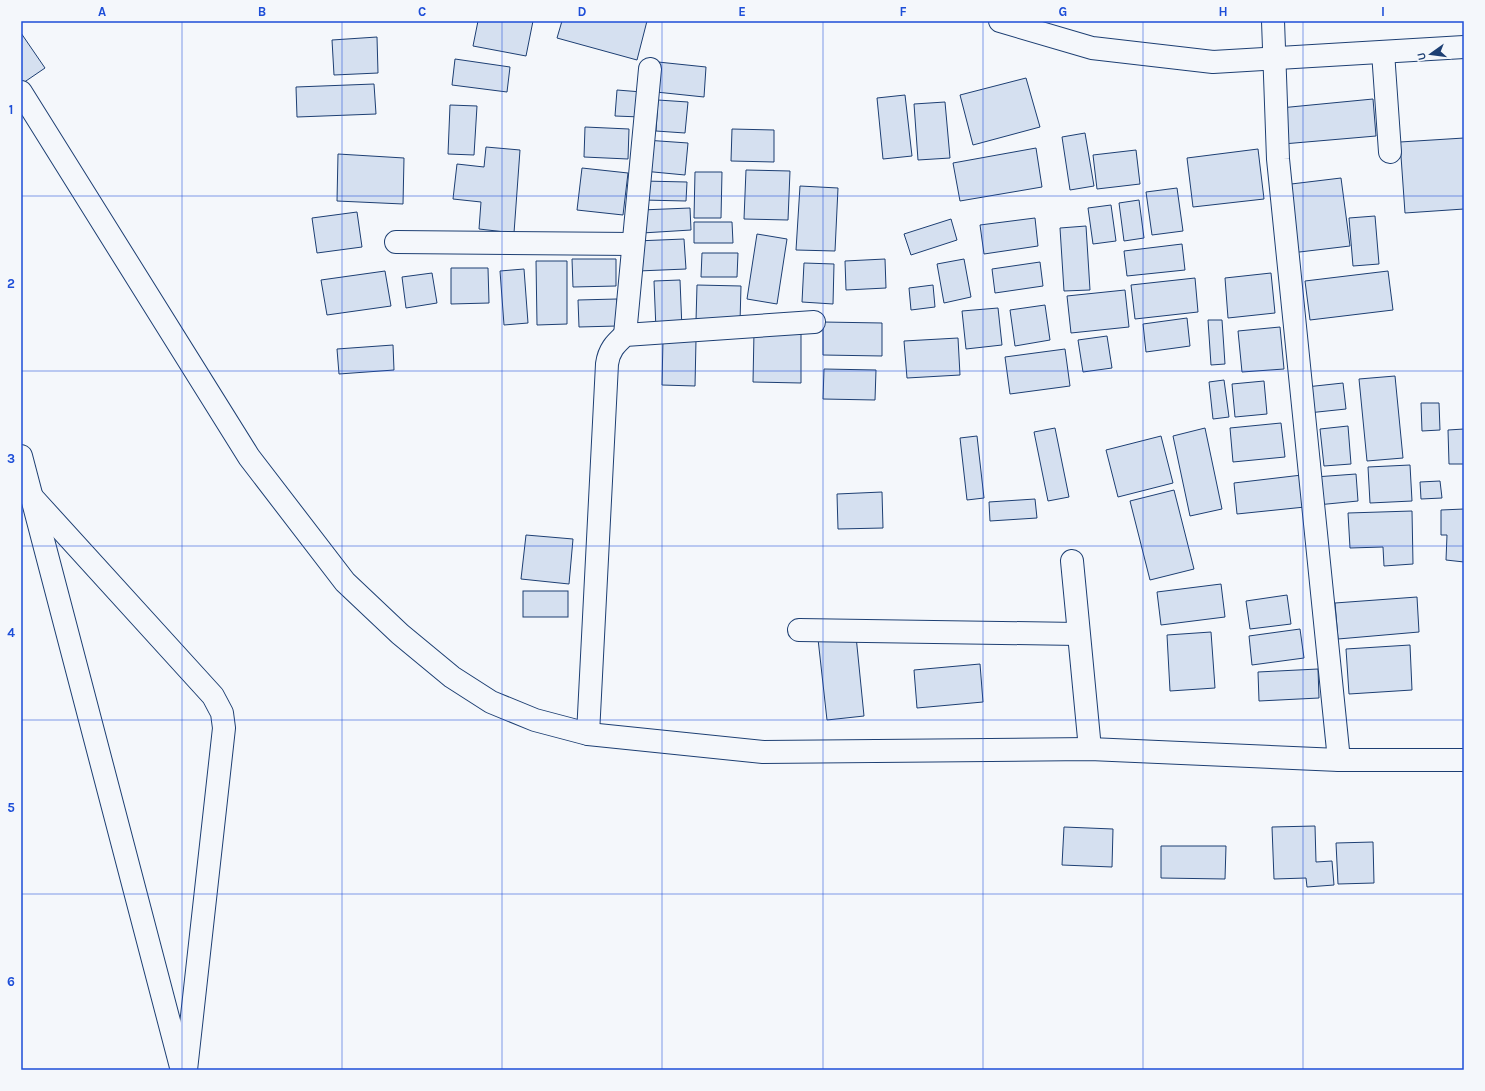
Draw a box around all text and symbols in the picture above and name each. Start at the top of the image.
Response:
text: A [98,4,106,19]
text: B [258,4,266,19]
text: C [418,4,426,19]
text: D [578,4,587,19]
text: E [738,4,746,19]
text: F [899,4,907,19]
text: G [1059,4,1067,19]
text: H [1218,4,1228,19]
text: I [1381,4,1385,19]
north arrow [1411,34,1451,74]
text: U [1415,51,1429,62]
text: 1 [9,102,13,117]
text: 2 [7,276,15,291]
text: 3 [7,451,15,466]
text: 4 [7,625,15,640]
text: 5 [7,800,15,815]
text: 6 [7,974,15,989]

